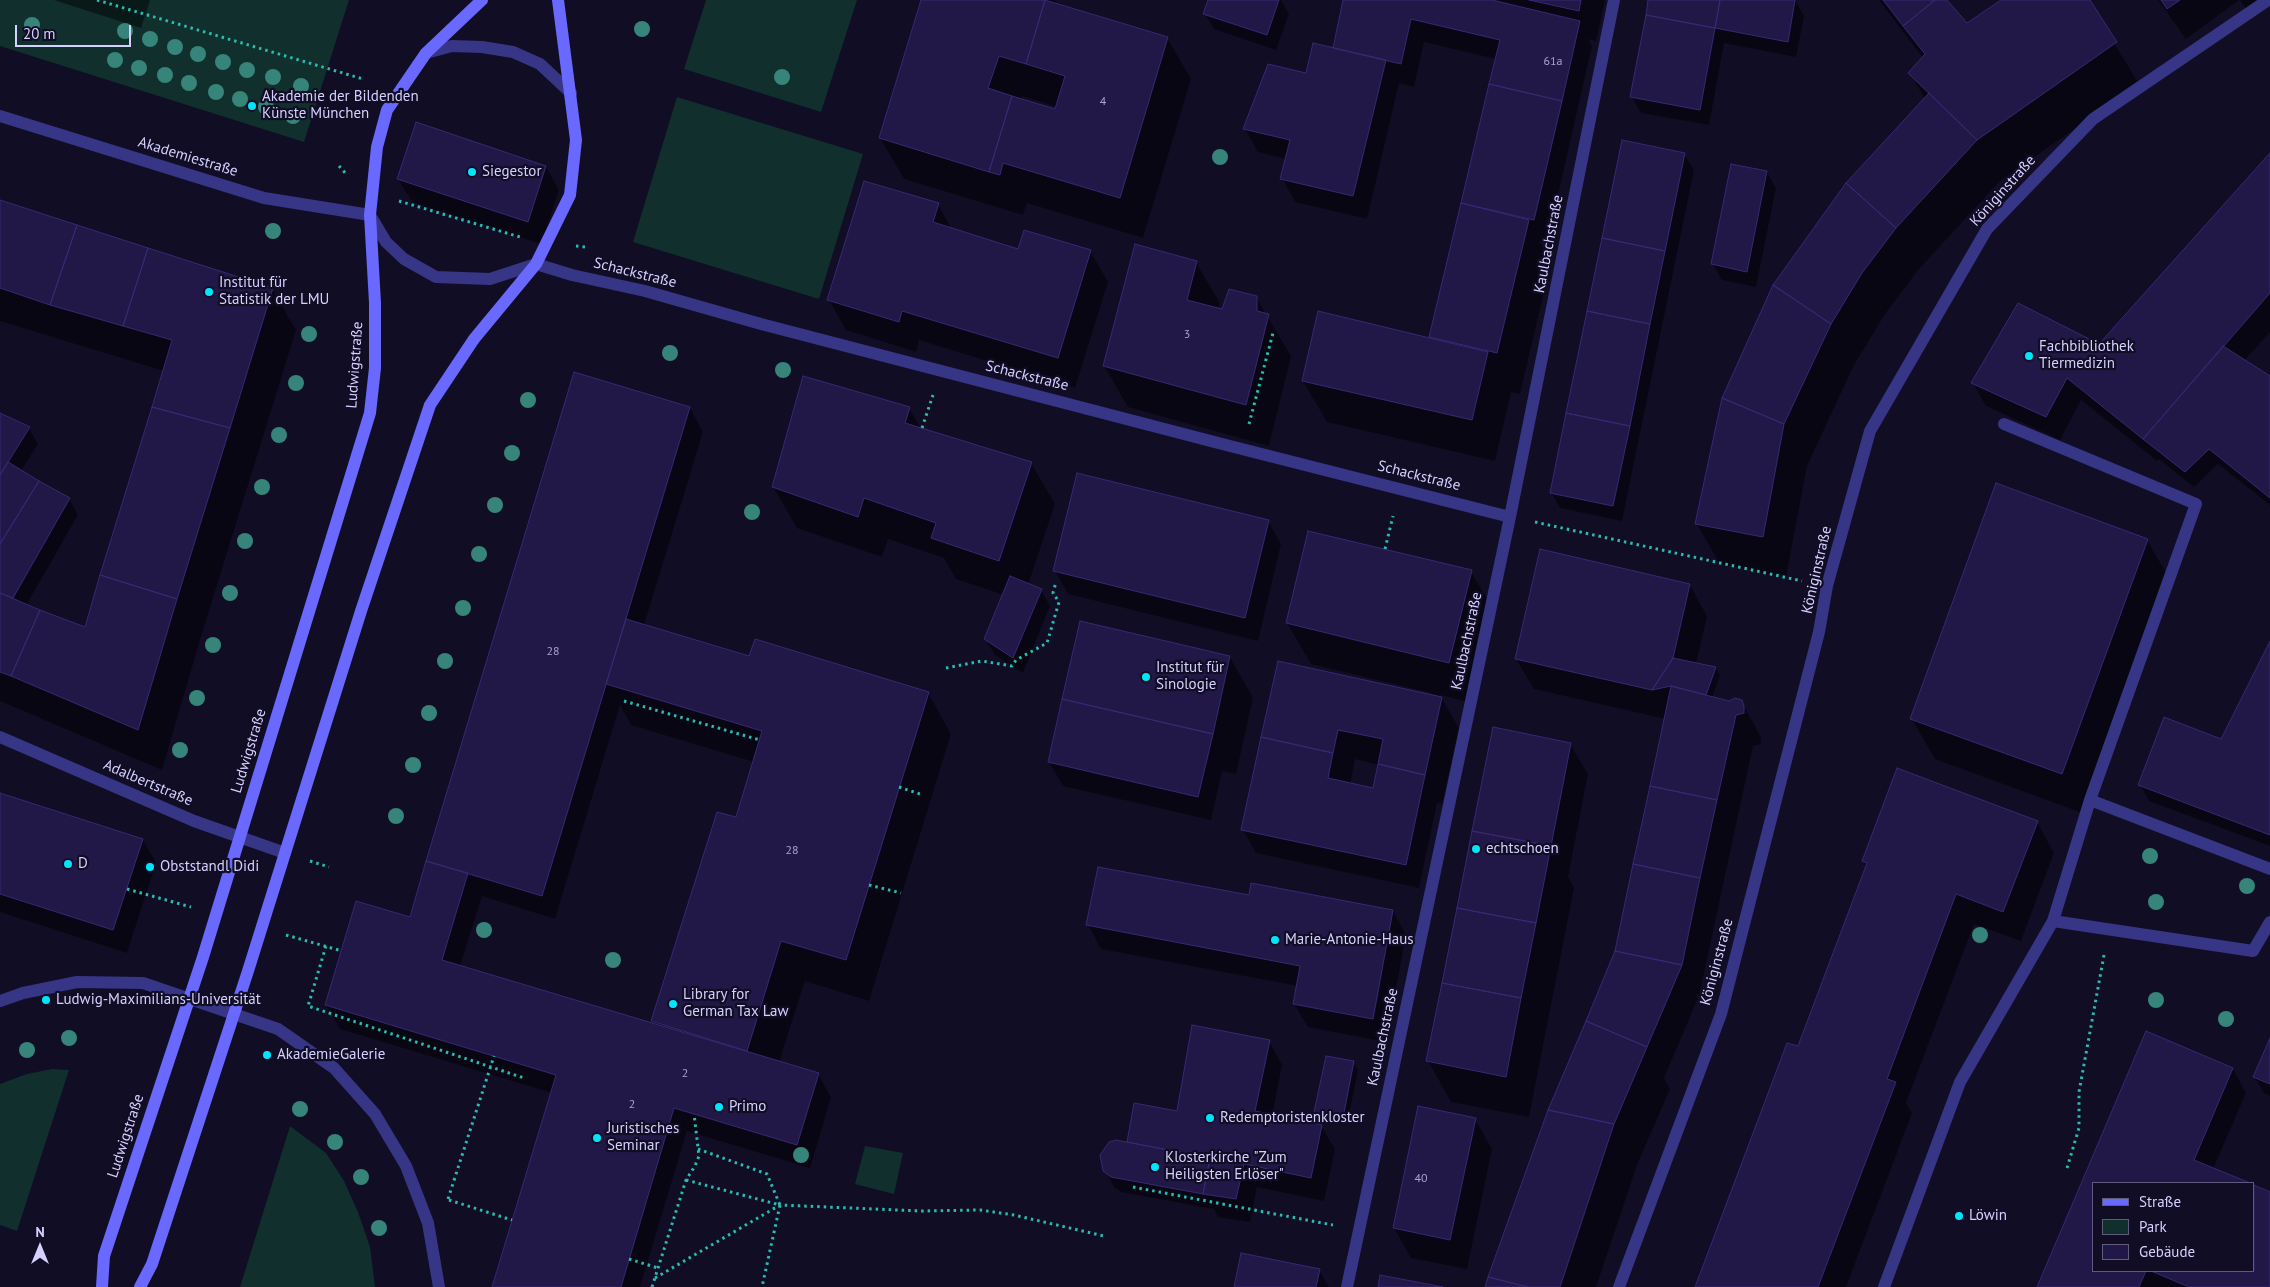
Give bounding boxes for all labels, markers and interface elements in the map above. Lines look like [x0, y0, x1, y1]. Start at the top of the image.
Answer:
scale bar [18, 15, 134, 47]
text: 20 m [23, 24, 56, 43]
house number: 61a [1543, 55, 1563, 69]
place label: Akademie der Bildenden Künste München [262, 88, 419, 123]
house number: 4 [1100, 95, 1106, 109]
marker: Akademie der Bildenden Künste München [246, 100, 258, 112]
street label: Akademiestraße [136, 133, 240, 181]
street label: Königinstraße [1966, 152, 2040, 230]
place label: Siegestor [482, 163, 541, 181]
marker: Siegestor [466, 166, 478, 178]
street label: Kaulbachstraße [1531, 193, 1567, 295]
street label: Schackstraße [592, 254, 678, 292]
place label: Institut für Statistik der LMU [219, 274, 329, 309]
marker: Institut für Statistik der LMU [203, 286, 215, 298]
street label: Ludwigstraße [343, 321, 367, 409]
house number: 3 [1184, 328, 1190, 342]
place label: Fachbibliothek Tiermedizin [2039, 338, 2134, 373]
marker: Fachbibliothek Tiermedizin [2023, 350, 2035, 362]
street label: Schackstraße [984, 357, 1070, 395]
street label: Schackstraße [1376, 457, 1462, 495]
street label: Königinstraße [1798, 524, 1836, 616]
street label: Kaulbachstraße [1448, 590, 1486, 692]
house number: 28 [546, 645, 560, 659]
place label: Institut für Sinologie [1156, 659, 1224, 694]
marker: Institut für Sinologie [1140, 671, 1152, 683]
street label: Ludwigstraße [228, 707, 270, 795]
street label: Adalbertstraße [101, 756, 195, 810]
place label: echtschoen [1486, 840, 1559, 858]
marker: echtschoen [1470, 843, 1482, 855]
house number: 28 [785, 844, 799, 858]
place label: D [78, 855, 88, 873]
marker: D [62, 858, 74, 870]
place label: Obststandl Didi [160, 858, 259, 876]
marker: Obststandl Didi [144, 861, 156, 873]
street label: Königinstraße [1697, 916, 1737, 1008]
place label: Marie-Antonie-Haus [1285, 931, 1414, 949]
marker: Marie-Antonie-Haus [1269, 934, 1281, 946]
place label: Library for German Tax Law [683, 986, 789, 1021]
street label: Kaulbachstraße [1364, 986, 1402, 1088]
place label: Ludwig-Maximilians-Universität [56, 991, 261, 1009]
marker: Ludwig-Maximilians-Universität [40, 994, 52, 1006]
marker: Library for German Tax Law [667, 998, 679, 1010]
place label: AkademieGalerie [277, 1046, 385, 1064]
marker: AkademieGalerie [261, 1049, 273, 1061]
house number: 2 [682, 1067, 688, 1081]
street label: Ludwigstraße [104, 1092, 148, 1180]
house number: 2 [629, 1098, 635, 1112]
place label: Primo [729, 1098, 766, 1116]
marker: Primo [713, 1101, 725, 1113]
place label: Redemptoristenkloster [1220, 1109, 1365, 1127]
marker: Redemptoristenkloster [1204, 1112, 1216, 1124]
place label: Juristisches Seminar [607, 1120, 679, 1155]
marker: Juristisches Seminar [591, 1132, 603, 1144]
place label: Klosterkirche "Zum Heiligsten Erlöser" [1165, 1149, 1287, 1184]
marker: Klosterkirche "Zum Heiligsten Erlöser" [1149, 1161, 1161, 1173]
house number: 40 [1414, 1172, 1428, 1186]
legend [2092, 1182, 2255, 1272]
text: Straße [2139, 1192, 2181, 1211]
place label: Löwin [1969, 1207, 2007, 1225]
marker: Löwin [1953, 1210, 1965, 1222]
text: Park [2139, 1217, 2167, 1236]
north arrow [15, 1222, 65, 1272]
text: N [35, 1223, 45, 1241]
text: Gebäude [2139, 1242, 2195, 1261]

